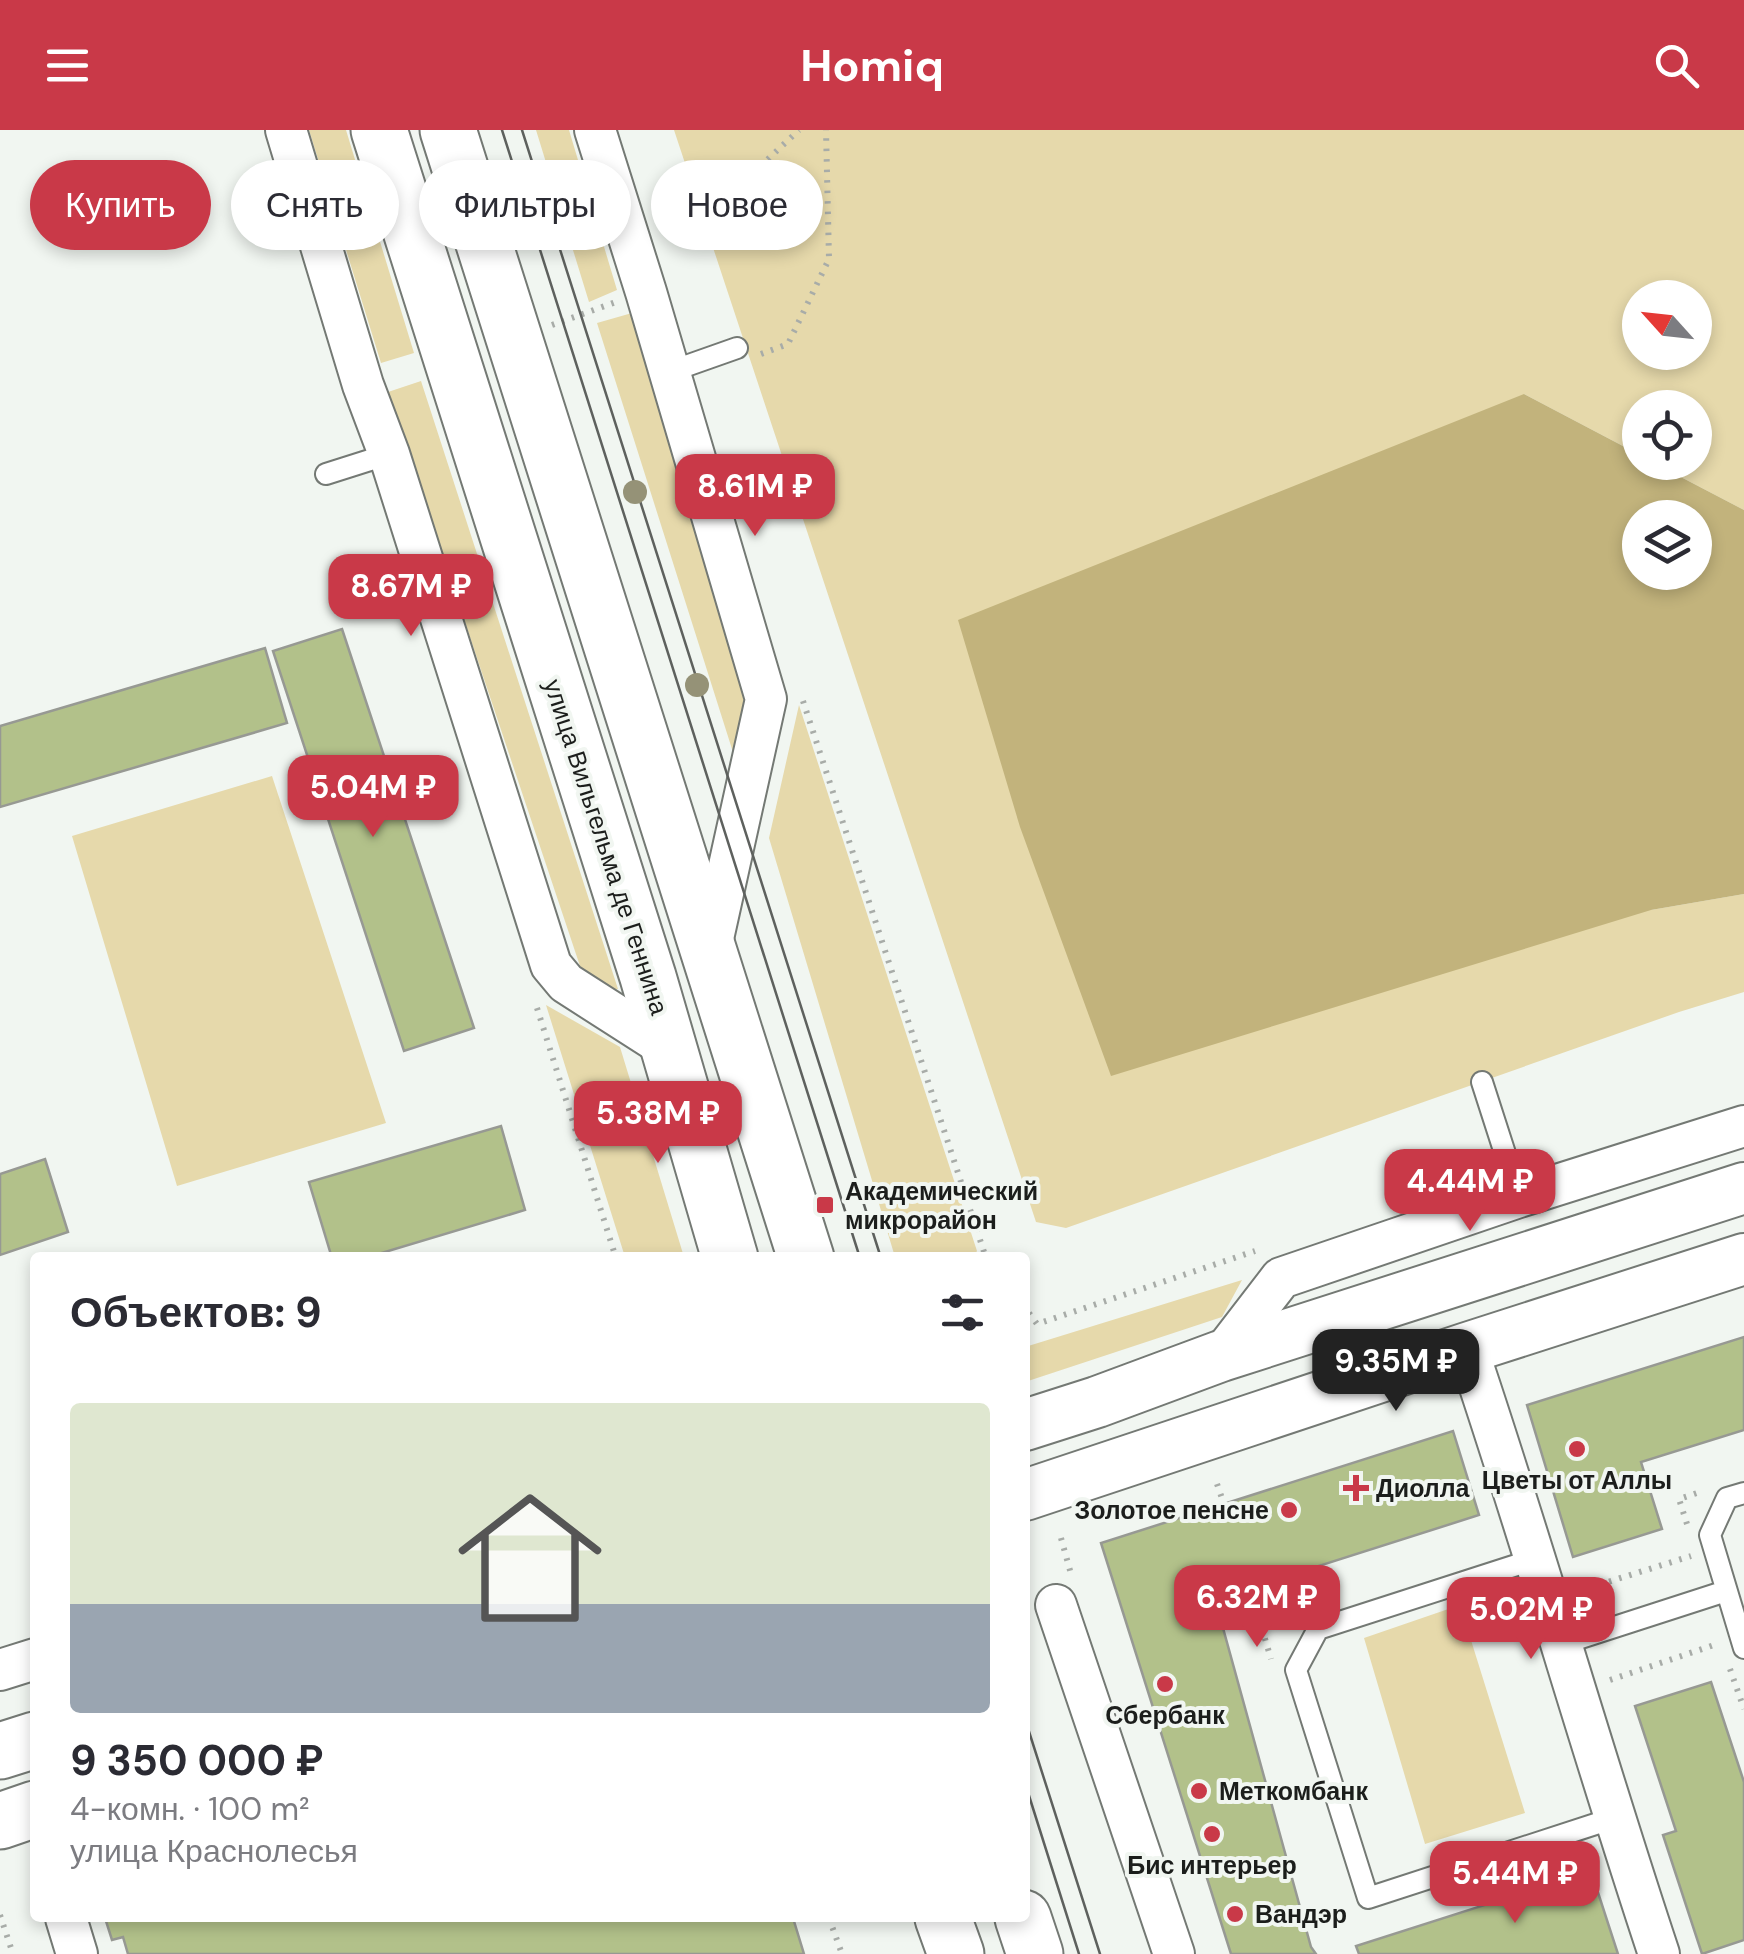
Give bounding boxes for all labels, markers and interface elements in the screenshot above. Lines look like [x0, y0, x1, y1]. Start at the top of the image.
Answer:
text: Homiq [800, 36, 944, 95]
icon: menu [40, 38, 95, 93]
icon: search [1649, 38, 1704, 93]
chip: Купить [30, 160, 211, 250]
chip: Снять [231, 160, 399, 250]
chip: Фильтры [419, 160, 631, 250]
chip: Новое [651, 160, 823, 250]
north arrow [1622, 280, 1712, 370]
map controls [1622, 280, 1712, 590]
button: locate [1622, 390, 1712, 480]
pin: 8.61M ₽ [663, 454, 847, 539]
text: 8.61M ₽ [697, 465, 813, 507]
button: layers [1622, 500, 1712, 590]
pin: 8.67M ₽ [319, 554, 503, 639]
text: 8.67M ₽ [350, 565, 472, 607]
street label: улица Вильгельма де Геннина [536, 675, 676, 1019]
pin: 5.04M ₽ [281, 755, 465, 840]
text: 5.04M ₽ [310, 766, 436, 808]
pin: 5.38M ₽ [566, 1081, 750, 1166]
text: 5.38M ₽ [596, 1092, 720, 1134]
pin: 4.44M ₽ [1378, 1149, 1562, 1234]
text: 4.44M ₽ [1406, 1160, 1534, 1202]
place label: Академический микрорайон [845, 1175, 1038, 1237]
marker: Академический микрорайон [814, 1194, 836, 1216]
text: Объектов: 9 [70, 1285, 322, 1340]
icon: filters [935, 1285, 990, 1340]
pin: 9.35M ₽ [1304, 1329, 1488, 1414]
text: 9.35M ₽ [1334, 1340, 1458, 1382]
marker: Цветы от Аллы [1566, 1438, 1588, 1460]
place label: Цветы от Аллы [1482, 1464, 1672, 1497]
icon: home [440, 1468, 620, 1648]
place label: Диолла [1376, 1472, 1471, 1505]
marker: Диолла [1345, 1477, 1367, 1499]
place label: Золотое пенсне [1075, 1494, 1269, 1527]
marker: Золотое пенсне [1278, 1499, 1300, 1521]
pin: 6.32M ₽ [1165, 1565, 1349, 1650]
text: 6.32M ₽ [1196, 1576, 1318, 1618]
pin: 5.02M ₽ [1439, 1577, 1623, 1662]
text: 5.02M ₽ [1469, 1588, 1593, 1630]
marker: Сбербанк [1154, 1673, 1176, 1695]
place label: Сбербанк [1105, 1699, 1225, 1732]
text: 9 350 000 ₽ [70, 1733, 323, 1788]
place label: Меткомбанк [1219, 1775, 1368, 1808]
marker: Меткомбанк [1188, 1780, 1210, 1802]
text: 4-комн. · 100 m² [70, 1788, 310, 1830]
marker: Бис интерьер [1201, 1823, 1223, 1845]
text: улица Краснолесья [70, 1830, 358, 1872]
pin: 5.44M ₽ [1423, 1841, 1607, 1926]
place label: Бис интерьер [1127, 1849, 1297, 1882]
text: 5.44M ₽ [1452, 1852, 1578, 1894]
place label: Вандэр [1255, 1898, 1347, 1931]
marker: Вандэр [1224, 1903, 1246, 1925]

